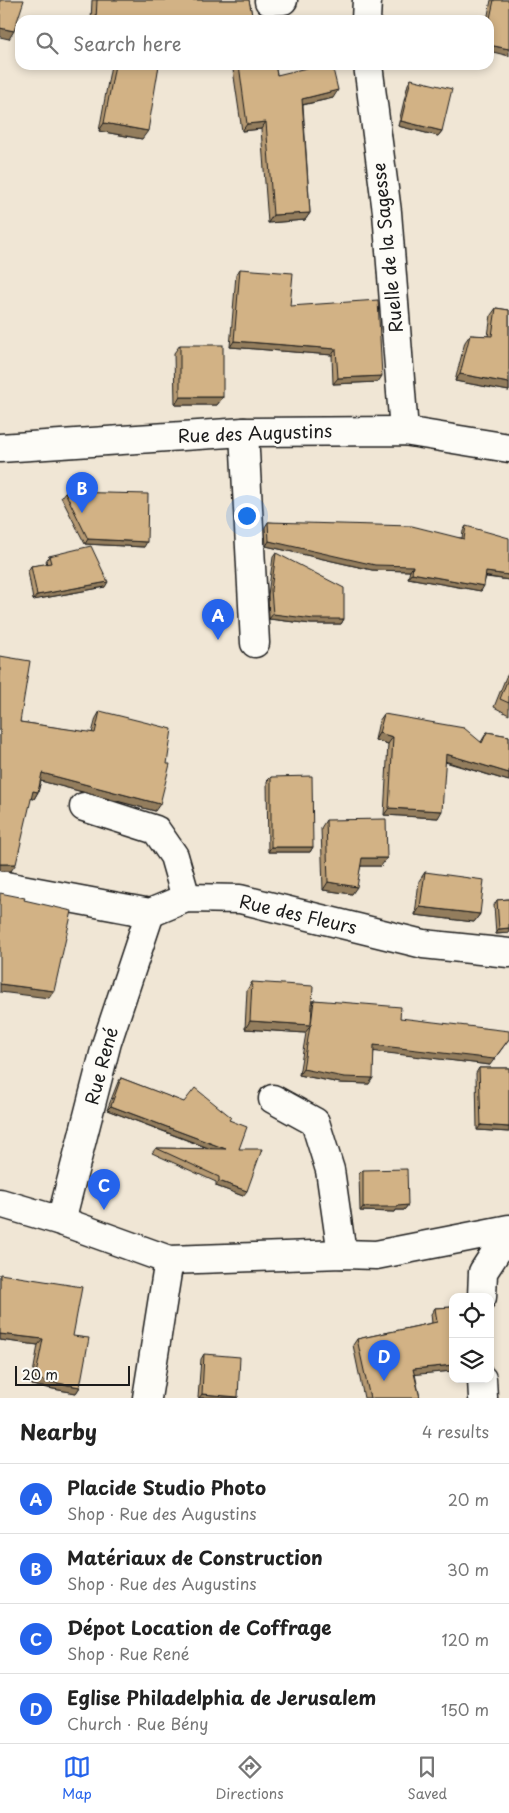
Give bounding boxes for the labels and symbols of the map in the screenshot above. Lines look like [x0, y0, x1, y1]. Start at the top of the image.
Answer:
street label: Ruelle de la Sagesse [364, 162, 409, 335]
street label: Rue des Augustins [177, 416, 333, 449]
pin: B [66, 472, 98, 513]
your location [234, 503, 260, 529]
pin: A [202, 599, 234, 640]
street label: Rue des Fleurs [237, 887, 360, 940]
street label: Rue René [77, 1024, 124, 1107]
pin: C [88, 1169, 120, 1210]
pin: D [368, 1340, 400, 1381]
scale bar [15, 1363, 130, 1386]

